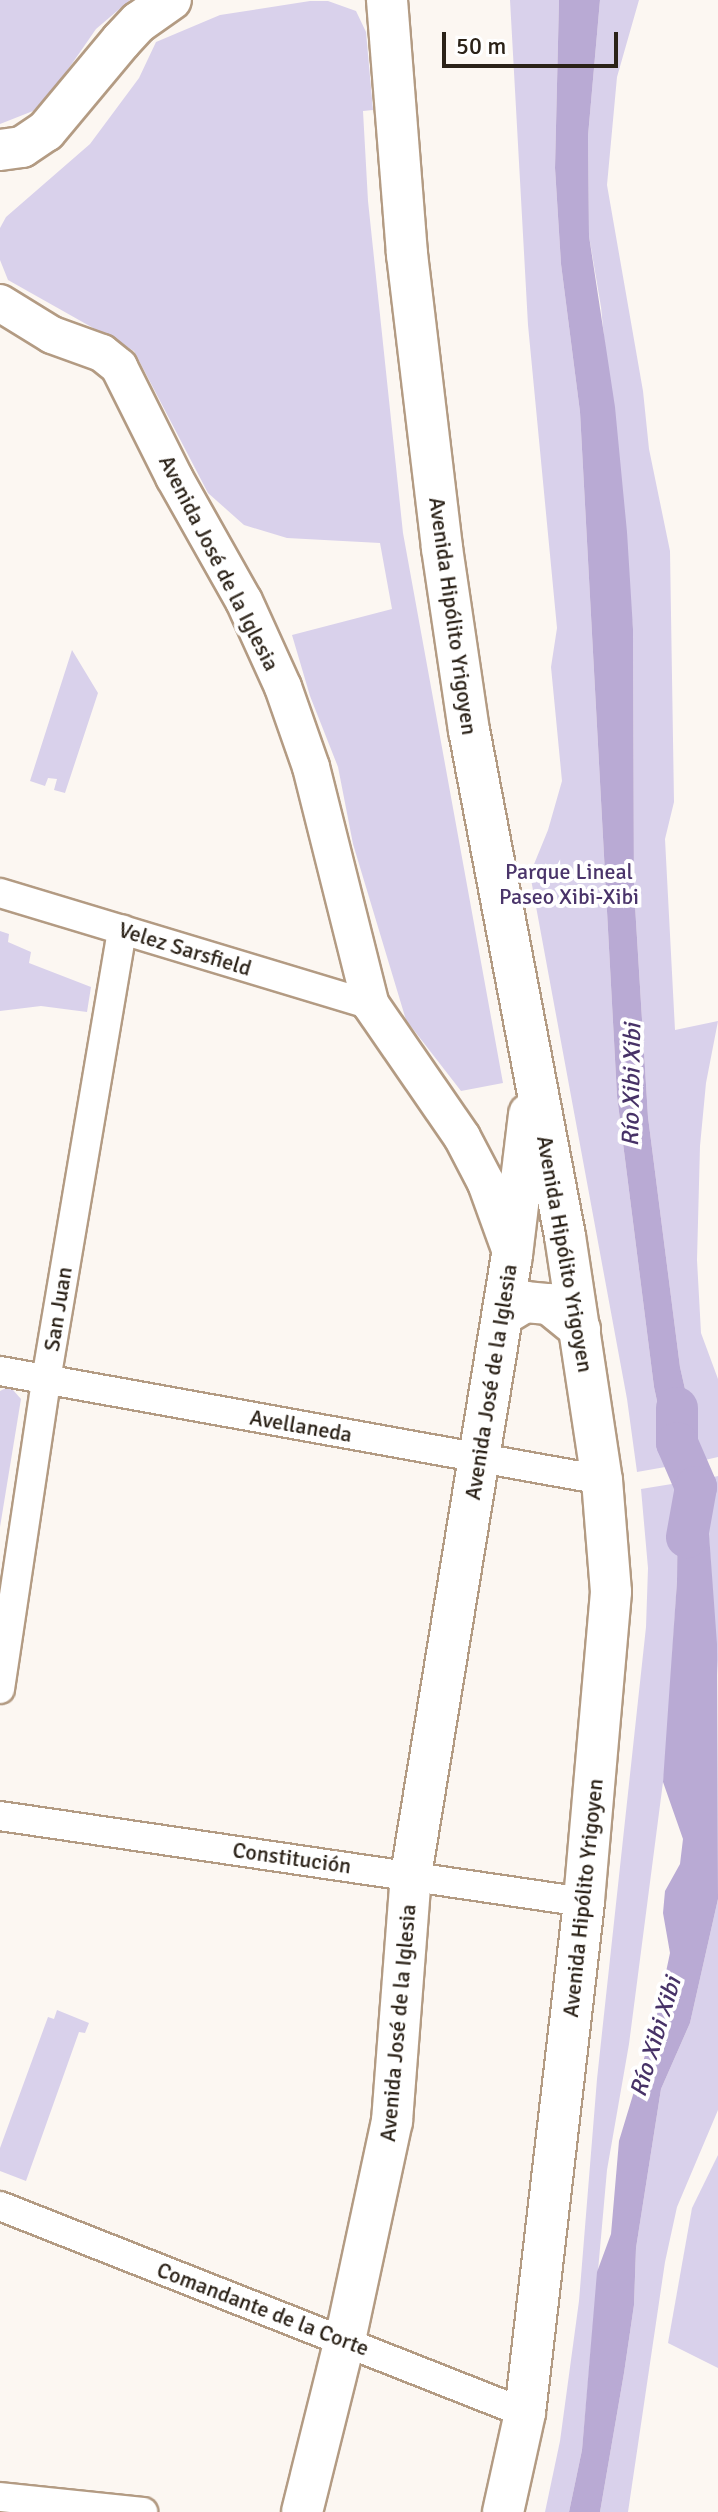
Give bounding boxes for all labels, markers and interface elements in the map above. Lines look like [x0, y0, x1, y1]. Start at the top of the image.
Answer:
scale bar [446, 16, 622, 66]
text: 50 m [456, 31, 506, 61]
street label: Avenida José de la Iglesia [153, 451, 285, 675]
street label: Avenida Hipólito Yrigoyen [423, 495, 483, 737]
park label: Parque Lineal Paseo Xibi-Xibi [499, 858, 639, 910]
street label: Velez Sarsfield [115, 916, 255, 982]
water label: Río Xibi Xibi [617, 1023, 647, 1147]
street label: Avenida Hipólito Yrigoyen [531, 1134, 599, 1374]
street label: Avenida José de la Iglesia [459, 1262, 523, 1502]
street label: San Juan [38, 1265, 78, 1353]
street label: Avellaneda [248, 1404, 354, 1448]
street label: Avenida Hipólito Yrigoyen [557, 1777, 609, 2019]
street label: Constitución [231, 1837, 353, 1879]
street label: Avenida José de la Iglesia [374, 1903, 422, 2143]
water label: Río Xibi Xibi [624, 1974, 688, 2100]
street label: Comandante de la Corte [153, 2256, 373, 2362]

